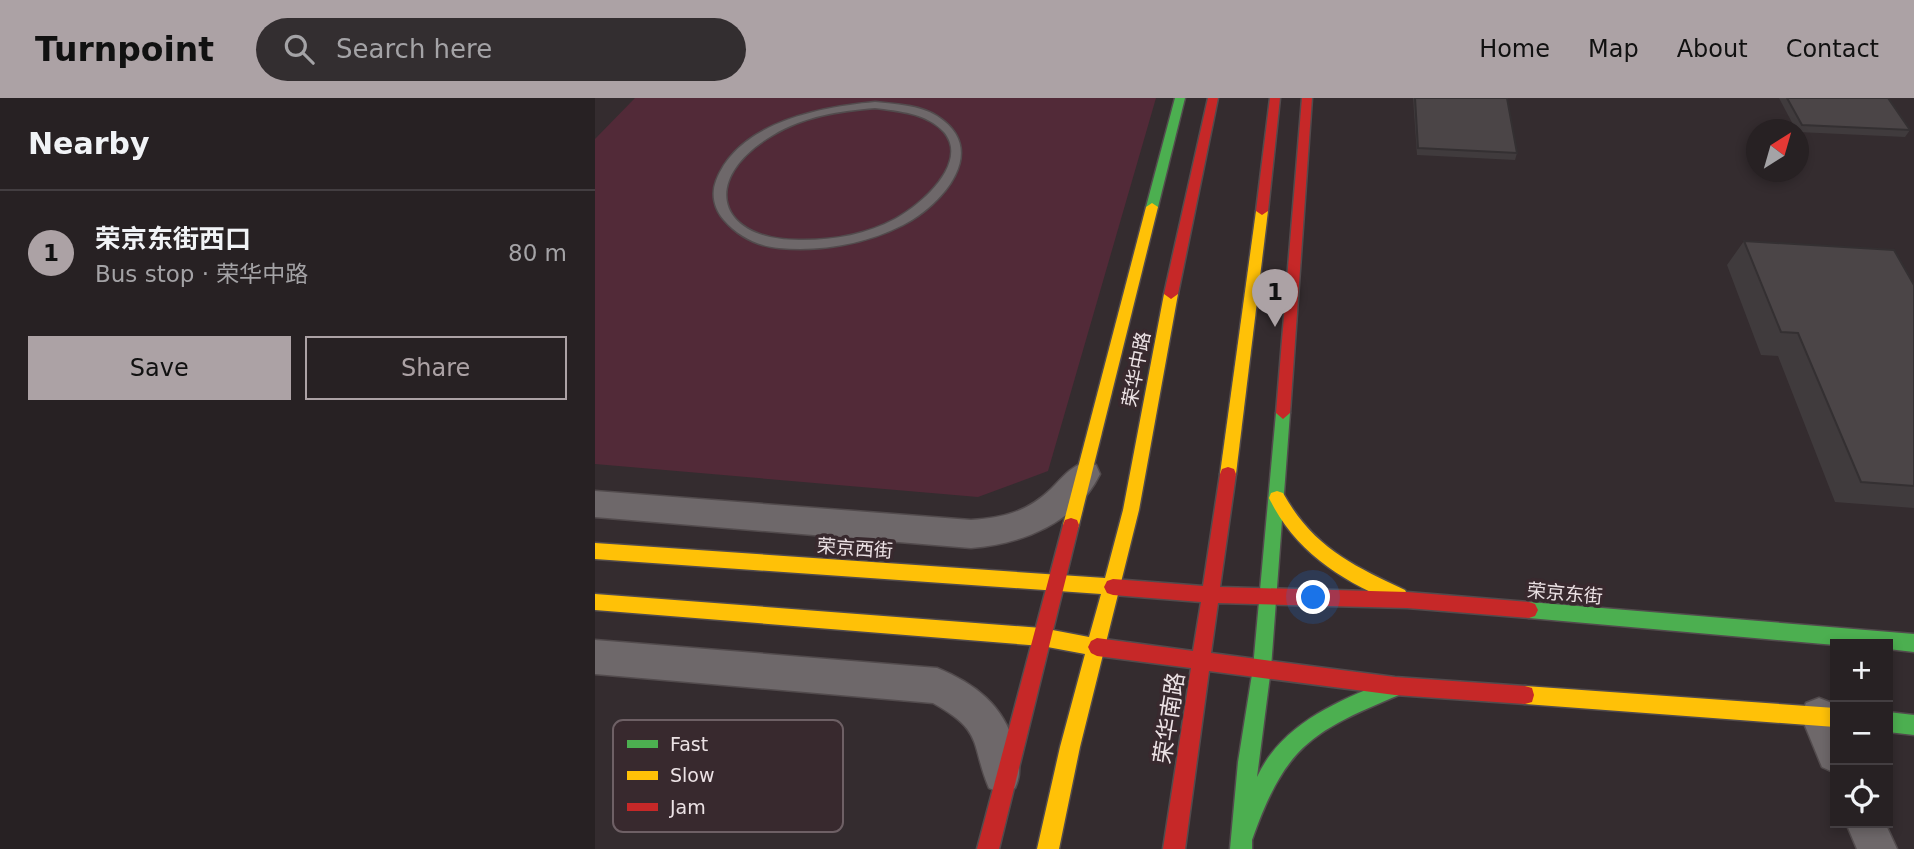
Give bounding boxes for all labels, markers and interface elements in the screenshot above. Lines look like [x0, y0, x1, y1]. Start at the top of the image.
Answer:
search box [256, 18, 746, 81]
text: Turnpoint [35, 30, 214, 69]
icon: search [280, 30, 318, 68]
text: Search here [336, 34, 492, 64]
text: Home [1479, 35, 1550, 63]
text: Map [1588, 35, 1639, 63]
text: About [1677, 35, 1748, 63]
text: Contact [1786, 35, 1879, 63]
north arrow [1746, 119, 1809, 182]
text: Nearby [28, 126, 150, 161]
text: 荣京东街西口 [95, 224, 251, 254]
text: 1 [43, 240, 59, 266]
text: 80 m [508, 240, 567, 266]
text: Bus stop · 荣华中路 [95, 261, 308, 287]
pin: 1 [1252, 269, 1298, 327]
street label: 荣华中路 [1118, 330, 1154, 408]
button: Save [28, 336, 291, 400]
button: Share [305, 336, 567, 400]
street label: 荣京西街 [816, 534, 894, 562]
street label: 荣京东街 [1526, 579, 1604, 607]
your location [1296, 580, 1330, 614]
map controls [1830, 639, 1893, 828]
button: + [1830, 639, 1893, 702]
street label: 荣华南路 [1149, 671, 1189, 765]
button: − [1830, 702, 1893, 765]
legend [613, 720, 843, 832]
text: Fast [670, 733, 708, 755]
text: Slow [670, 764, 715, 786]
button: locate [1830, 765, 1893, 828]
text: Jam [669, 796, 706, 818]

